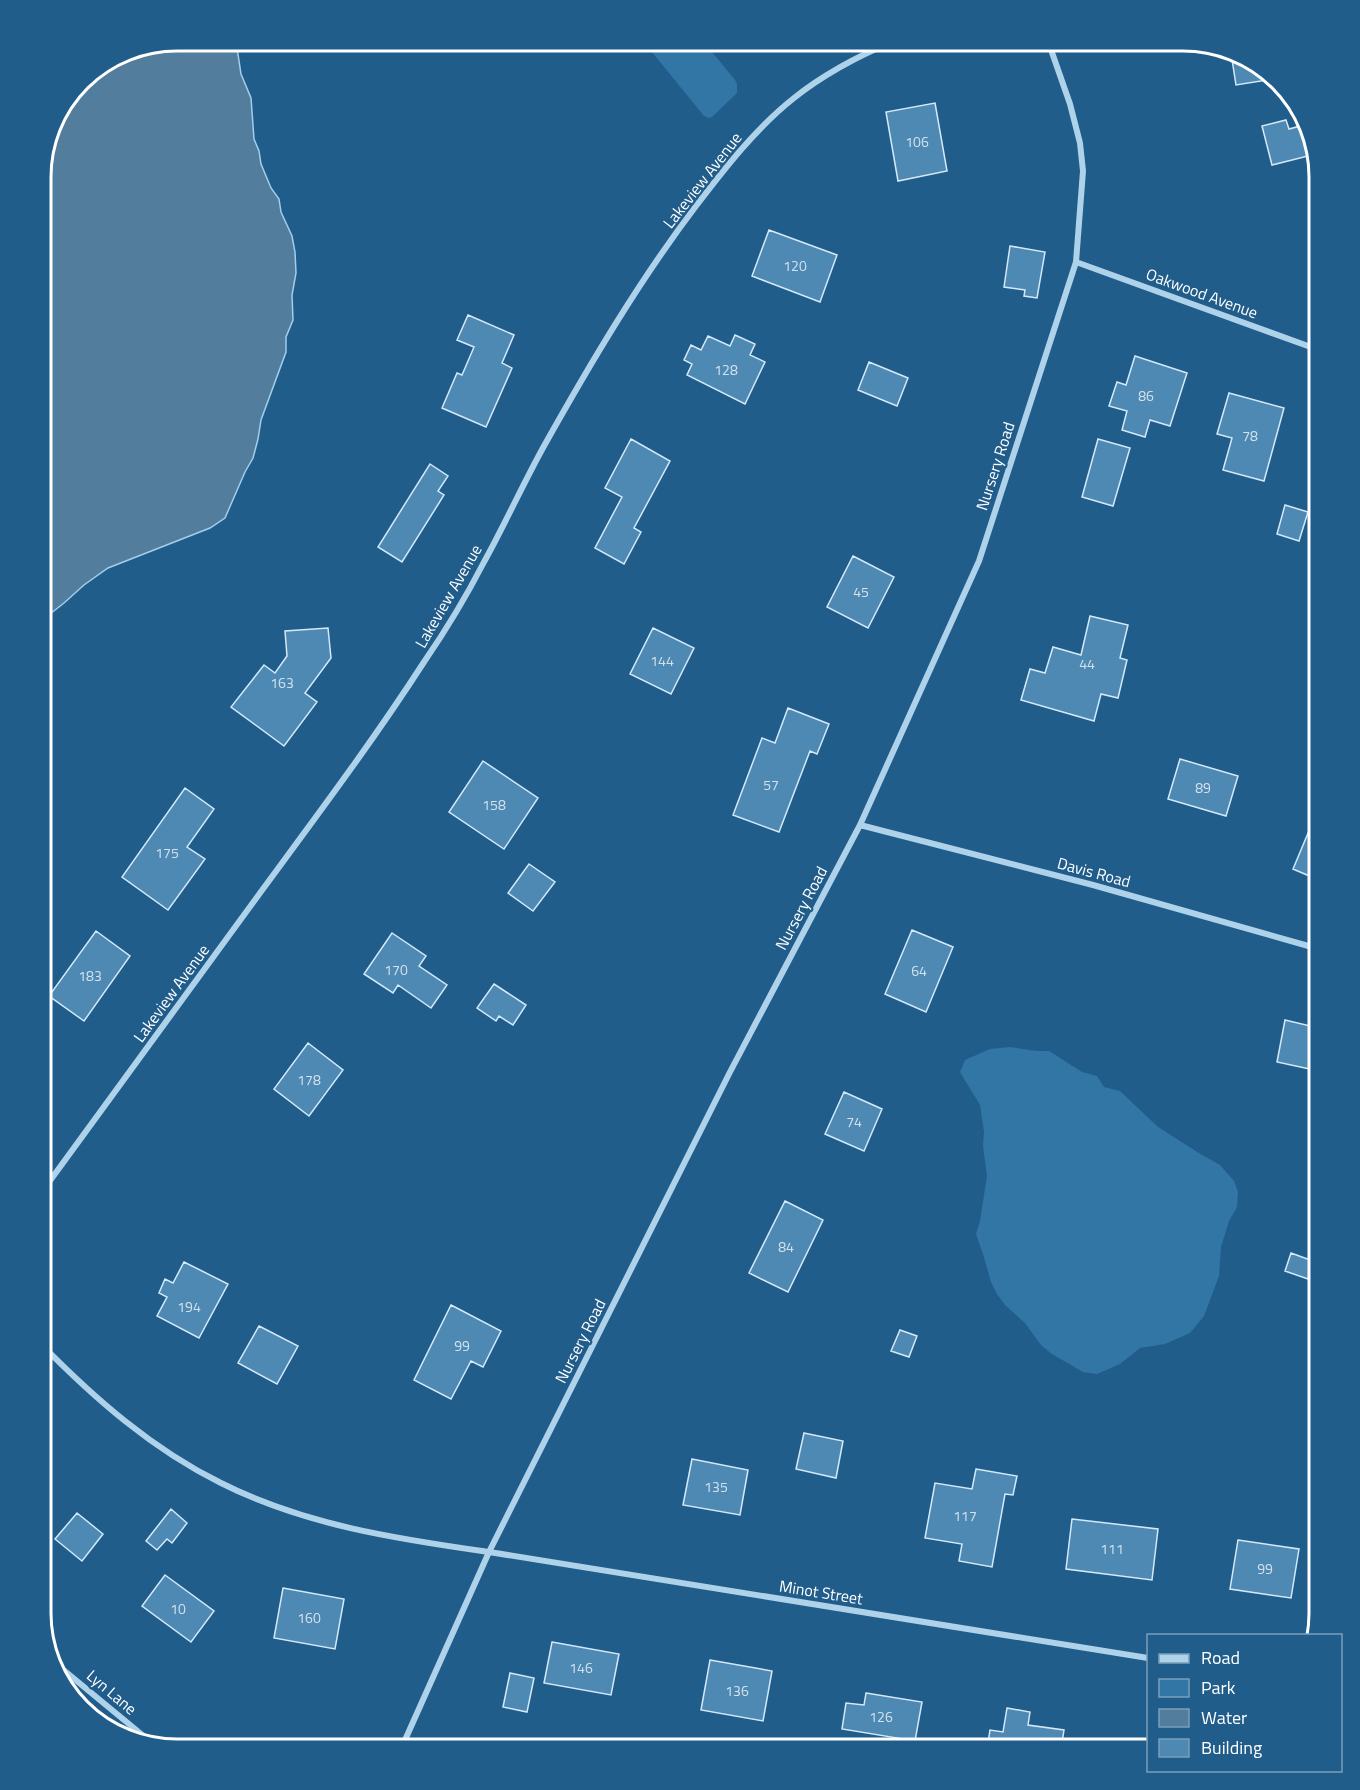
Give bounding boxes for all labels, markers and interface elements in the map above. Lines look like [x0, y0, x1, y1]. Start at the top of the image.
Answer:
street label: Lakeview Avenue [657, 127, 747, 233]
house number: 106 [905, 131, 929, 152]
house number: 120 [783, 255, 807, 276]
street label: Oakwood Avenue [1143, 262, 1261, 324]
house number: 128 [714, 359, 738, 380]
house number: 86 [1138, 385, 1154, 406]
street label: Nursery Road [969, 419, 1021, 513]
house number: 78 [1242, 425, 1258, 446]
street label: Lakeview Avenue [409, 540, 487, 652]
house number: 45 [853, 581, 869, 602]
house number: 144 [650, 650, 674, 671]
house number: 44 [1079, 653, 1095, 674]
house number: 163 [270, 672, 294, 693]
house number: 57 [763, 774, 779, 795]
house number: 89 [1195, 777, 1211, 798]
house number: 158 [482, 794, 506, 815]
house number: 175 [155, 842, 179, 863]
street label: Davis Road [1055, 851, 1133, 893]
street label: Nursery Road [769, 862, 833, 954]
street label: Lakeview Avenue [127, 939, 215, 1047]
house number: 170 [384, 959, 408, 980]
house number: 64 [911, 960, 927, 981]
house number: 183 [78, 965, 102, 986]
house number: 178 [297, 1069, 321, 1090]
house number: 74 [846, 1111, 862, 1132]
house number: 84 [778, 1236, 794, 1257]
street label: Nursery Road [548, 1295, 612, 1387]
house number: 194 [177, 1296, 201, 1317]
house number: 99 [454, 1335, 470, 1356]
house number: 135 [704, 1476, 728, 1497]
house number: 117 [953, 1505, 977, 1526]
house number: 111 [1100, 1538, 1124, 1559]
house number: 99 [1257, 1558, 1273, 1579]
street label: Minot Street [777, 1574, 865, 1611]
house number: 10 [170, 1598, 186, 1619]
house number: 160 [297, 1607, 321, 1628]
legend [1147, 1634, 1342, 1772]
text: Road [1201, 1644, 1240, 1671]
house number: 146 [569, 1657, 593, 1678]
street label: Lyn Lane [82, 1664, 142, 1720]
text: Park [1201, 1674, 1236, 1701]
house number: 136 [725, 1680, 749, 1701]
text: Water [1201, 1704, 1247, 1731]
house number: 126 [869, 1706, 893, 1727]
text: Building [1201, 1734, 1262, 1761]

